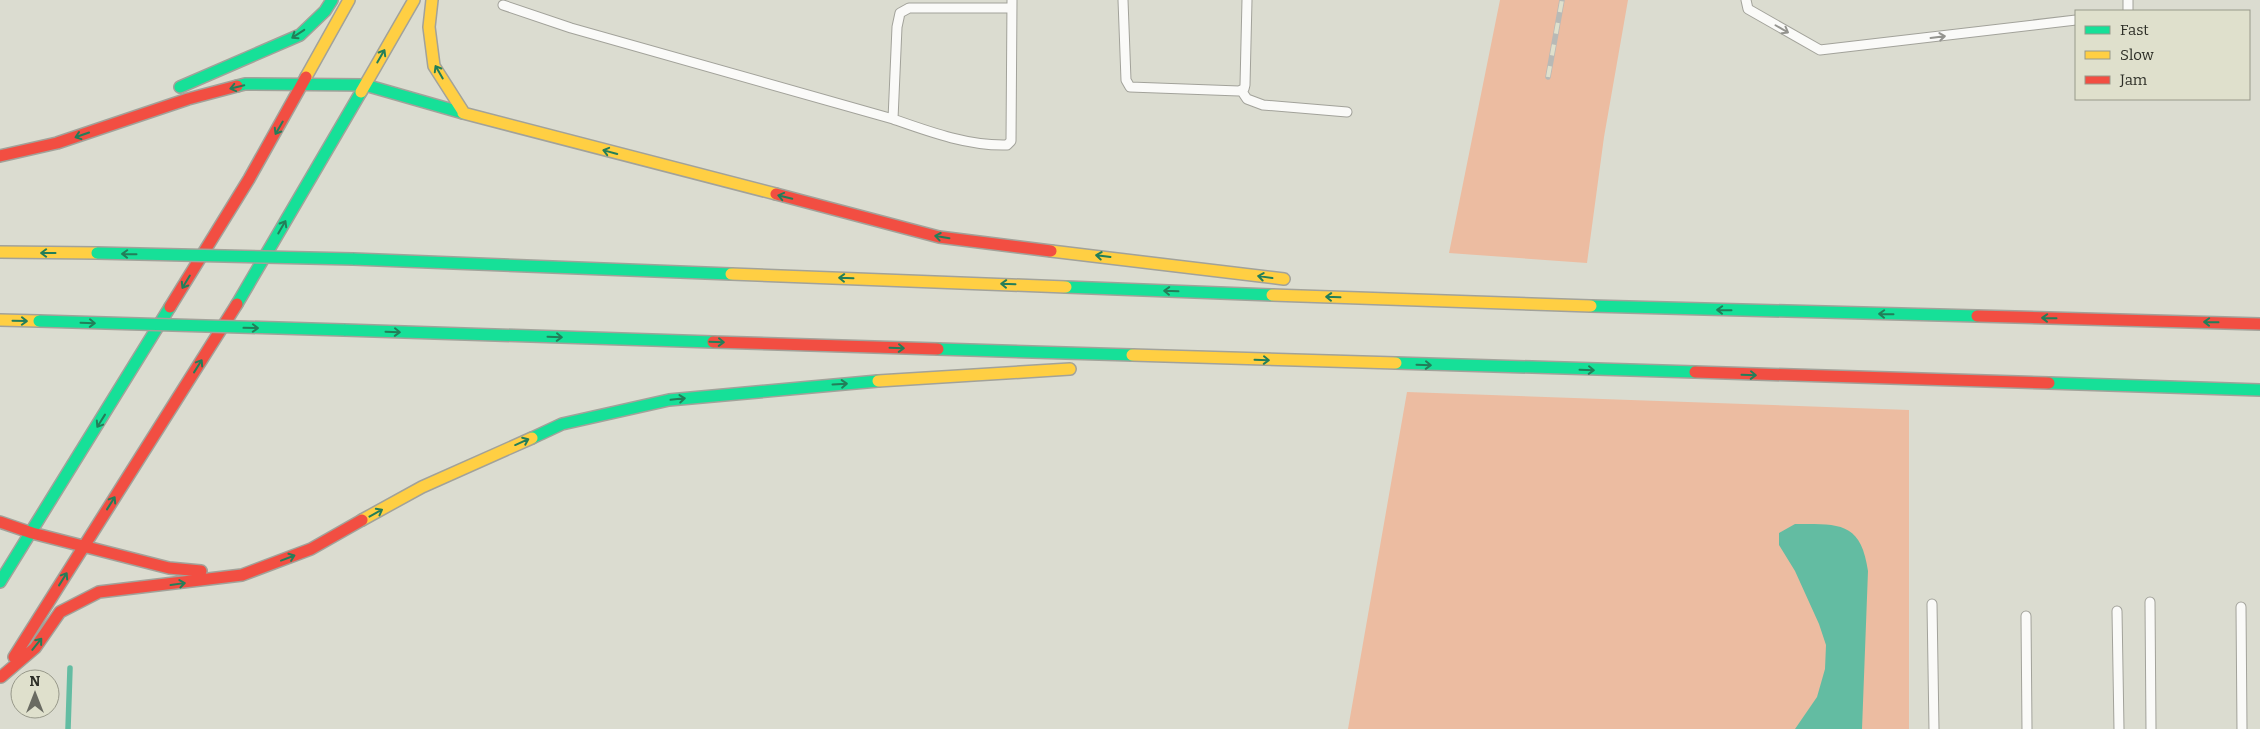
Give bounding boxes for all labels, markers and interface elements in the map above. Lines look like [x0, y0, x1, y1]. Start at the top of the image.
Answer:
legend [2075, 10, 2250, 100]
text: Fast [2120, 21, 2149, 39]
one-way arrow [1775, 24, 1789, 34]
one-way arrow [292, 30, 306, 40]
one-way arrow [1930, 32, 1946, 42]
text: Slow [2120, 46, 2155, 64]
one-way arrow [377, 50, 387, 64]
one-way arrow [433, 65, 443, 79]
text: Jam [2119, 71, 2148, 89]
one-way arrow [230, 82, 246, 92]
one-way arrow [273, 120, 283, 134]
one-way arrow [75, 131, 90, 140]
one-way arrow [603, 147, 619, 156]
one-way arrow [777, 192, 793, 201]
one-way arrow [278, 221, 288, 235]
one-way arrow [934, 232, 950, 242]
one-way arrow [41, 248, 57, 258]
one-way arrow [122, 249, 138, 259]
one-way arrow [1096, 251, 1112, 261]
one-way arrow [1257, 272, 1273, 282]
one-way arrow [838, 273, 854, 283]
one-way arrow [180, 275, 190, 289]
one-way arrow [1001, 280, 1017, 289]
one-way arrow [1163, 286, 1179, 295]
one-way arrow [1325, 292, 1342, 302]
one-way arrow [1716, 305, 1732, 314]
one-way arrow [1879, 309, 1895, 319]
one-way arrow [2041, 313, 2058, 323]
one-way arrow [11, 316, 27, 326]
one-way arrow [2204, 318, 2220, 327]
one-way arrow [80, 319, 96, 328]
one-way arrow [242, 323, 258, 333]
one-way arrow [384, 327, 400, 337]
one-way arrow [546, 332, 563, 342]
one-way arrow [709, 338, 725, 347]
one-way arrow [889, 343, 905, 353]
one-way arrow [1254, 355, 1270, 364]
one-way arrow [193, 359, 203, 373]
one-way arrow [1416, 360, 1432, 370]
one-way arrow [1579, 365, 1595, 374]
one-way arrow [1740, 370, 1757, 380]
one-way arrow [831, 379, 847, 388]
one-way arrow [670, 395, 686, 404]
one-way arrow [95, 413, 105, 427]
one-way arrow [514, 436, 529, 446]
one-way arrow [106, 497, 116, 511]
one-way arrow [368, 507, 382, 517]
one-way arrow [280, 553, 295, 562]
one-way arrow [59, 572, 69, 586]
one-way arrow [170, 579, 186, 589]
one-way arrow [31, 638, 42, 651]
north arrow [10, 669, 60, 719]
text: N [30, 673, 41, 690]

